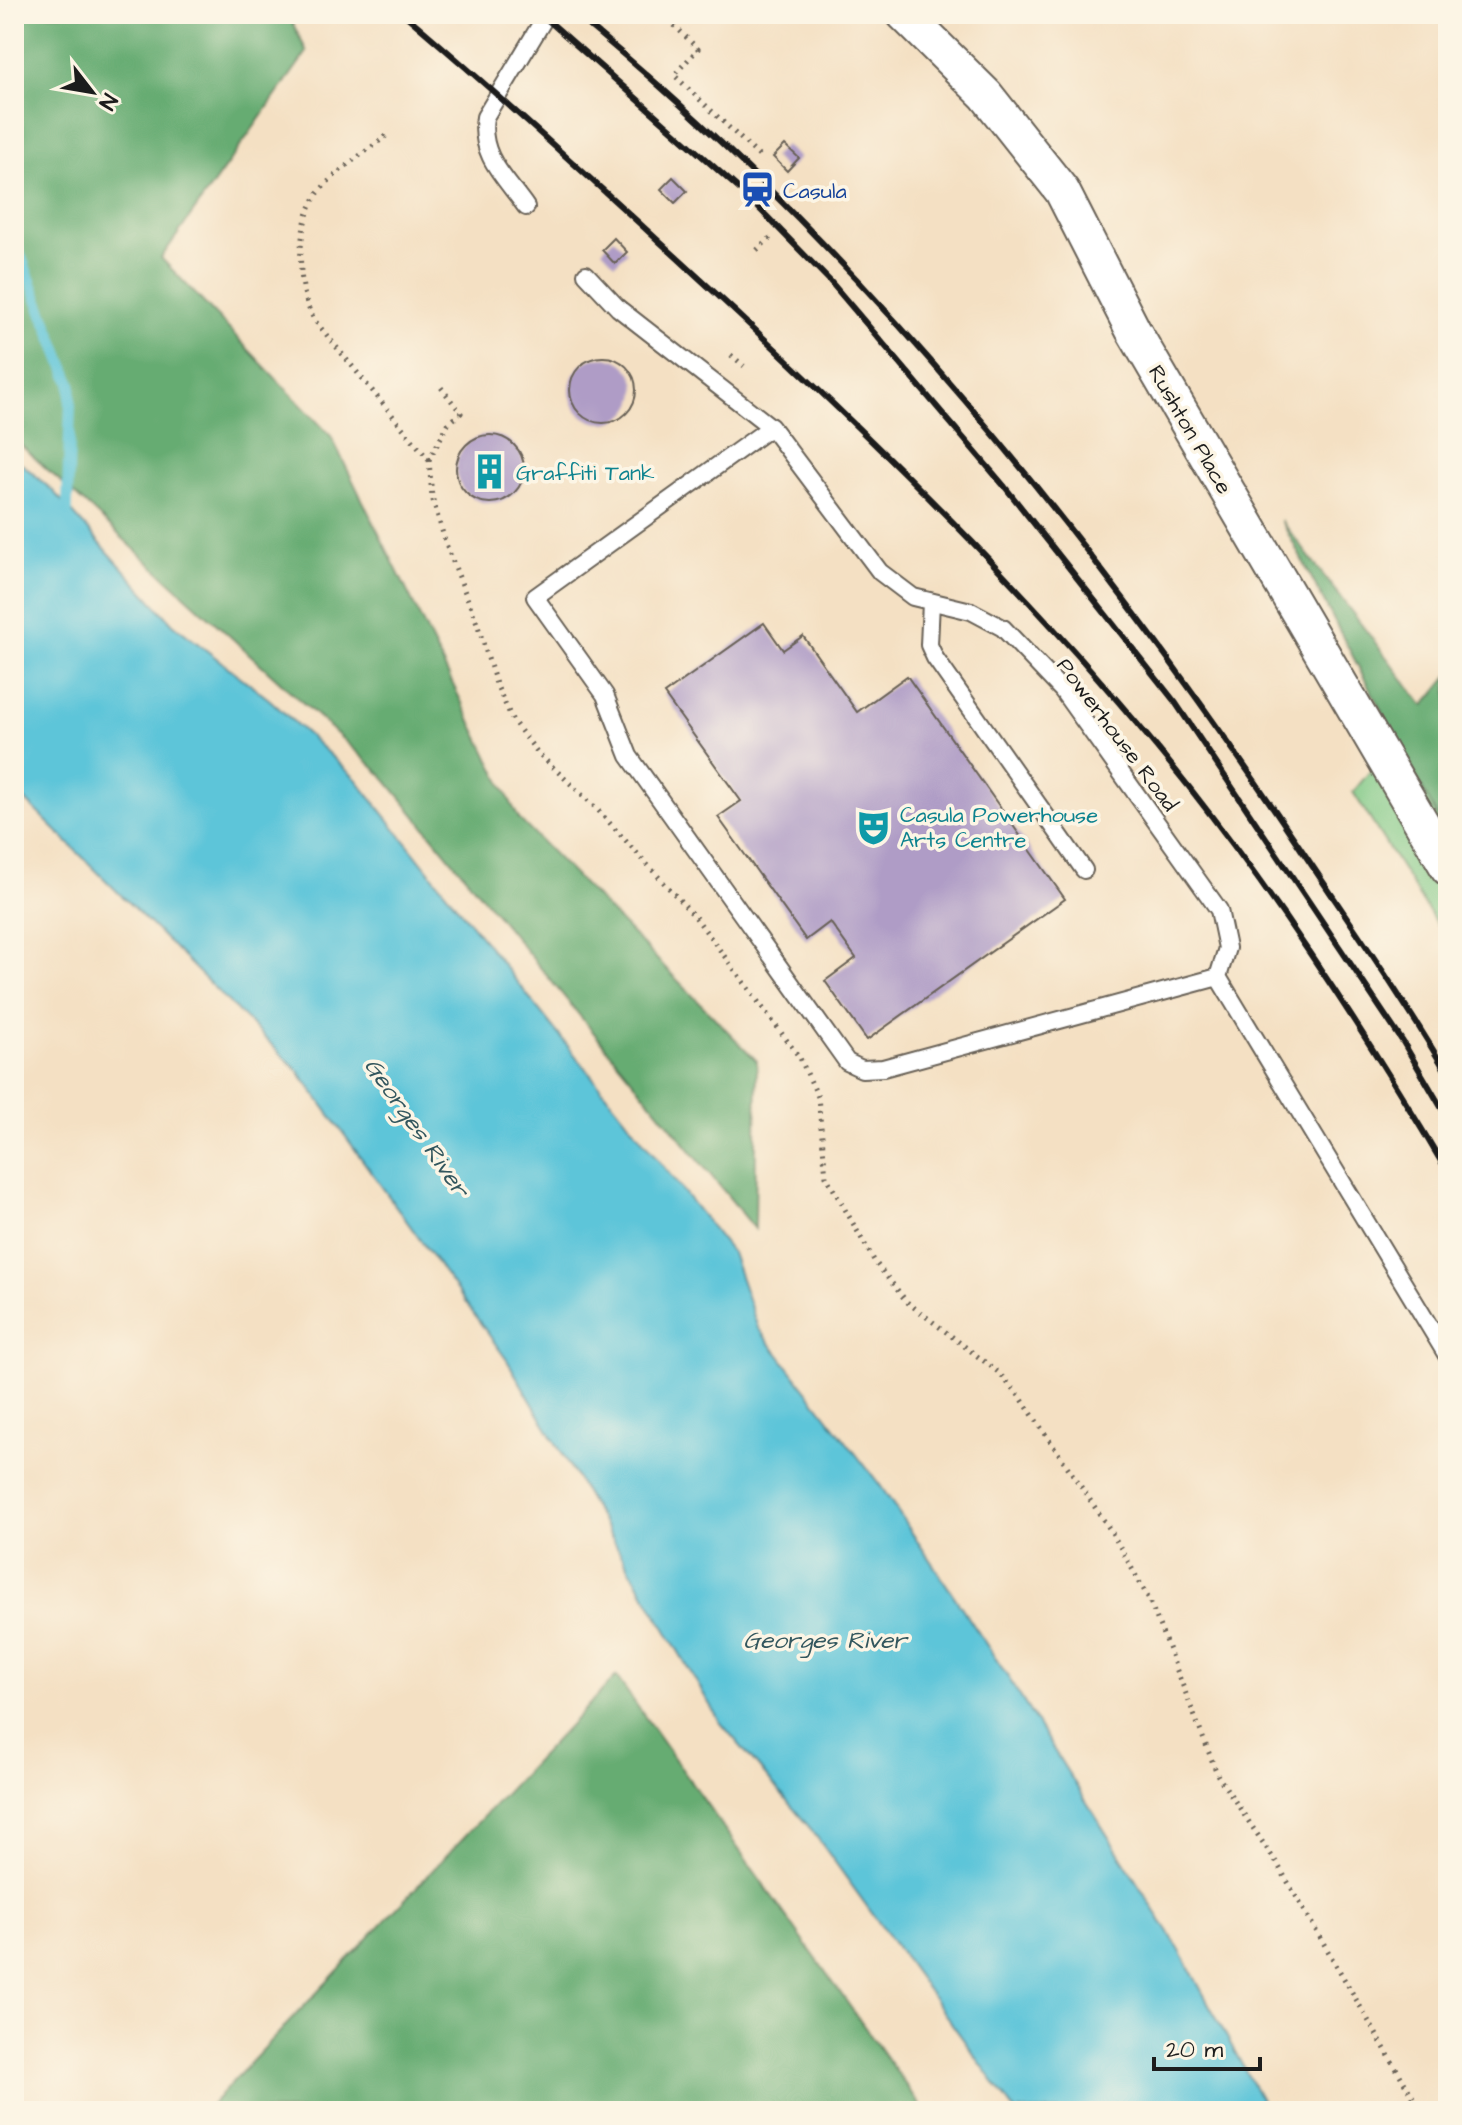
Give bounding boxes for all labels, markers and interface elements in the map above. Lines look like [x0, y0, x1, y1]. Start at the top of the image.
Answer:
north arrow [52, 52, 132, 132]
text: N [91, 88, 125, 116]
station icon: Casula [738, 171, 776, 209]
place label: Casula [783, 176, 847, 207]
street label: Rushton Place [1140, 359, 1239, 500]
building icon: Graffiti Tank [471, 453, 509, 491]
place label: Graffiti Tank [516, 458, 655, 489]
street label: Powerhouse Road [1049, 652, 1185, 818]
place label: Casula Powerhouse Arts Centre [900, 800, 1098, 856]
theatre icon: Casula Powerhouse Arts Centre [855, 808, 893, 846]
water label: Georges River [355, 1051, 478, 1207]
water label: Georges River [744, 1624, 909, 1659]
scale bar [1154, 2021, 1260, 2071]
text: 20 m [1166, 2033, 1223, 2067]

